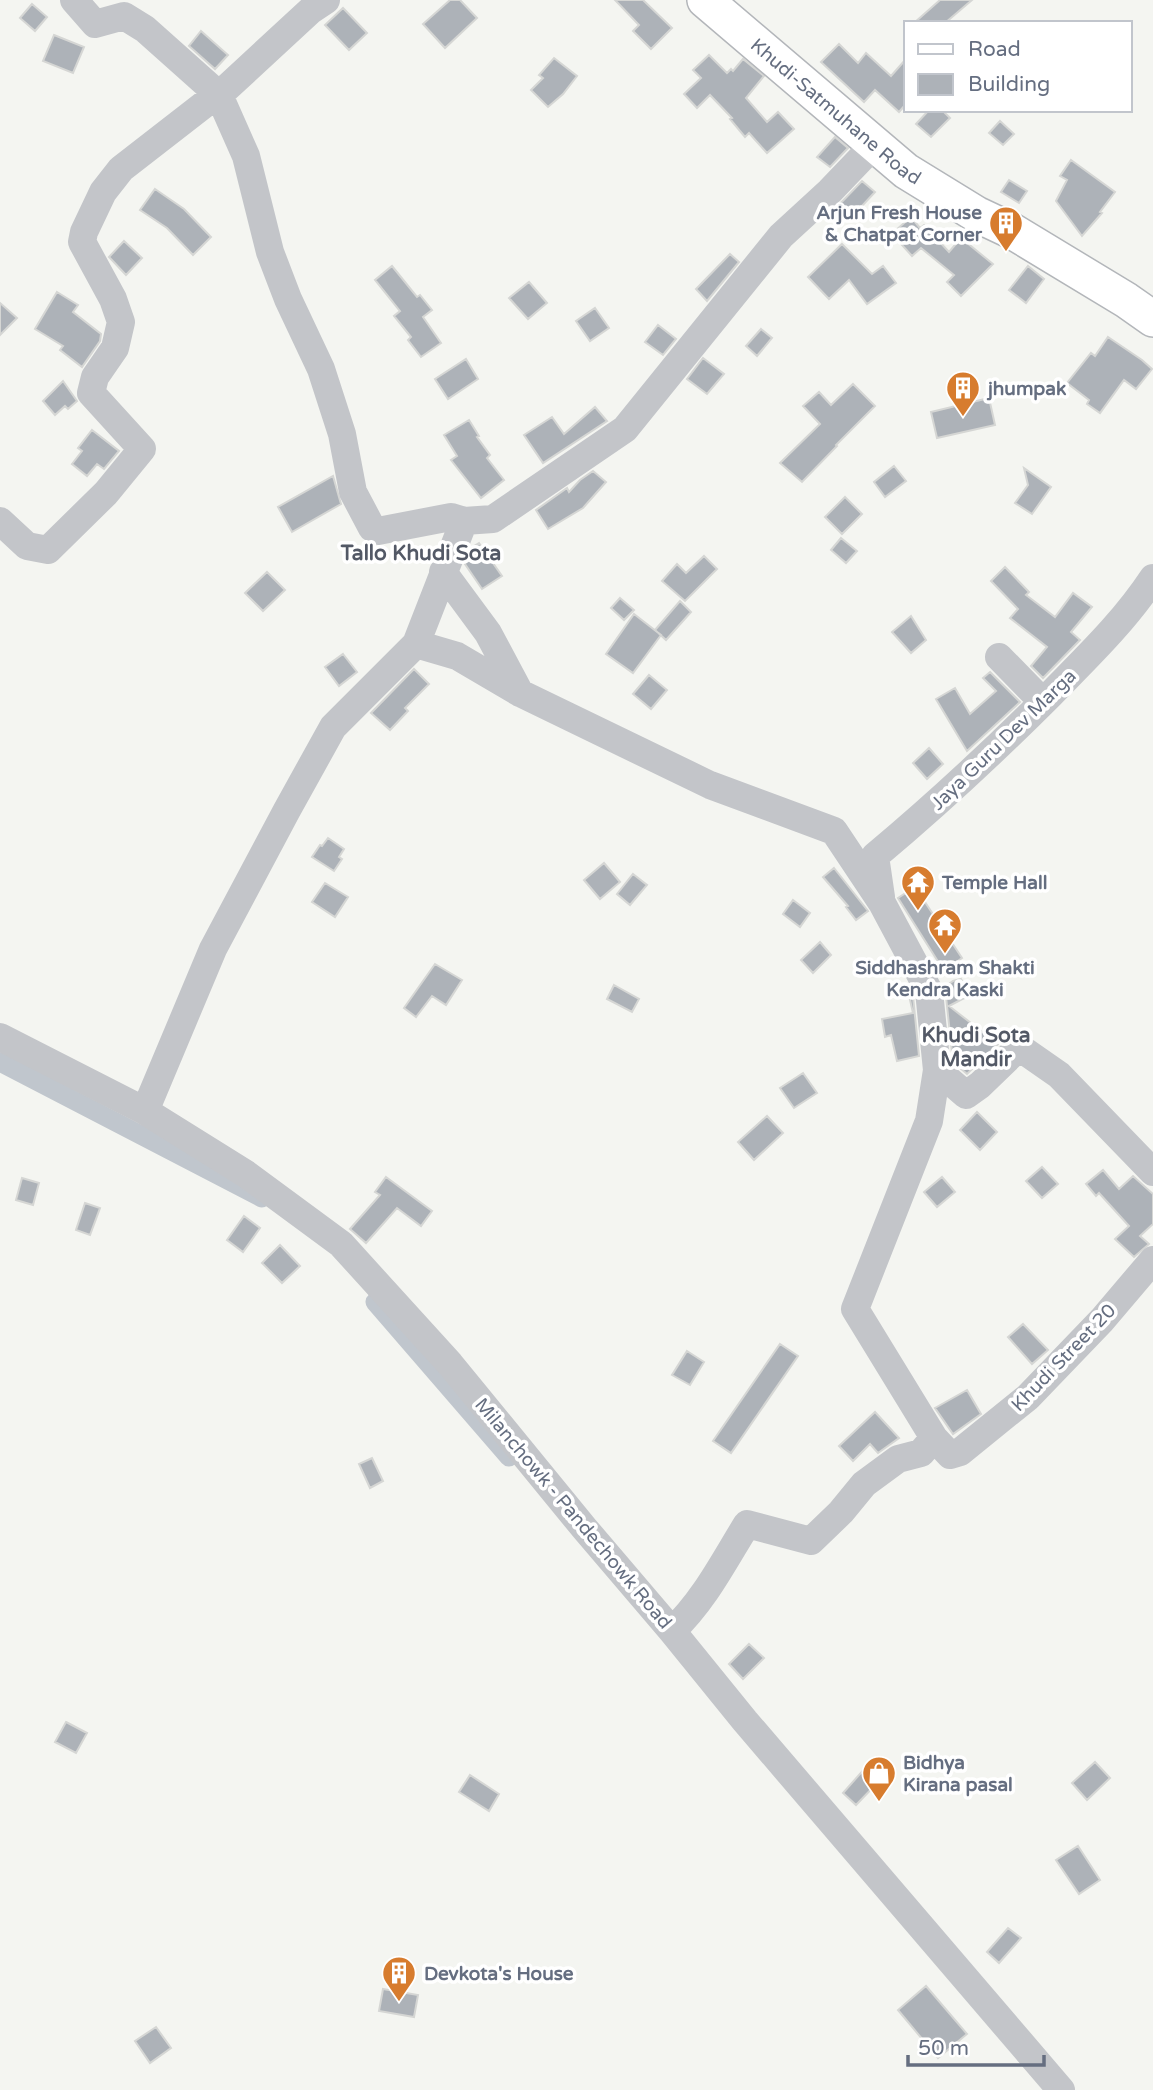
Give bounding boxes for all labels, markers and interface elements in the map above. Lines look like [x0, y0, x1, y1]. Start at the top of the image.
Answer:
legend [904, 21, 1132, 112]
street label: Khudi-Satmuhane Road [746, 34, 925, 190]
text: Road [968, 37, 1021, 62]
text: Building [968, 72, 1050, 97]
place label: Arjun Fresh House & Chatpat Corner [816, 202, 983, 247]
building icon: Arjun Fresh House & Chatpat Corner [987, 204, 1025, 253]
building icon: jhumpak [944, 369, 982, 418]
place label: jhumpak [986, 378, 1067, 401]
district label: Tallo Khudi Sota [340, 541, 501, 566]
street label: Jaya Guru Dev Marga [927, 665, 1081, 815]
temple icon: Temple Hall [899, 863, 937, 912]
place label: Temple Hall [941, 872, 1047, 895]
temple icon: Siddhashram Shakti Kendra Kaski [926, 906, 964, 955]
place label: Siddhashram Shakti Kendra Kaski [855, 957, 1035, 1001]
district label: Khudi Sota Mandir [922, 1023, 1030, 1072]
street label: Khudi Street 20 [1007, 1299, 1121, 1416]
street label: Milanchowk - Pandechowk Road [470, 1394, 676, 1634]
place label: Bidhya Kirana pasal [903, 1752, 1013, 1797]
shop icon: Bidhya Kirana pasal [860, 1754, 898, 1803]
building icon: Devkota's House [380, 1954, 418, 2003]
place label: Devkota's House [424, 1963, 574, 1985]
scale bar [908, 2024, 1044, 2068]
text: 50 m [918, 2036, 969, 2061]

